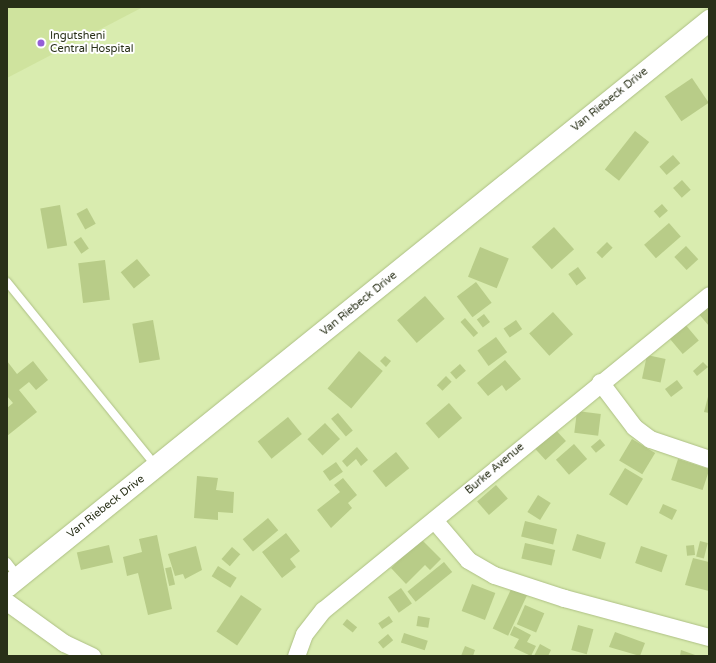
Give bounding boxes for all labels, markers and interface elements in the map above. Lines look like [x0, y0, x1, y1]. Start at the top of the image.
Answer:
place label: Ingutsheni Central Hospital [50, 30, 133, 56]
marker: Ingutsheni Central Hospital [35, 37, 47, 49]
street label: Van Riebeck Drive [569, 65, 651, 135]
street label: Van Riebeck Drive [318, 269, 400, 339]
street label: Burke Avenue [463, 441, 527, 497]
street label: Van Riebeck Drive [65, 473, 147, 541]

